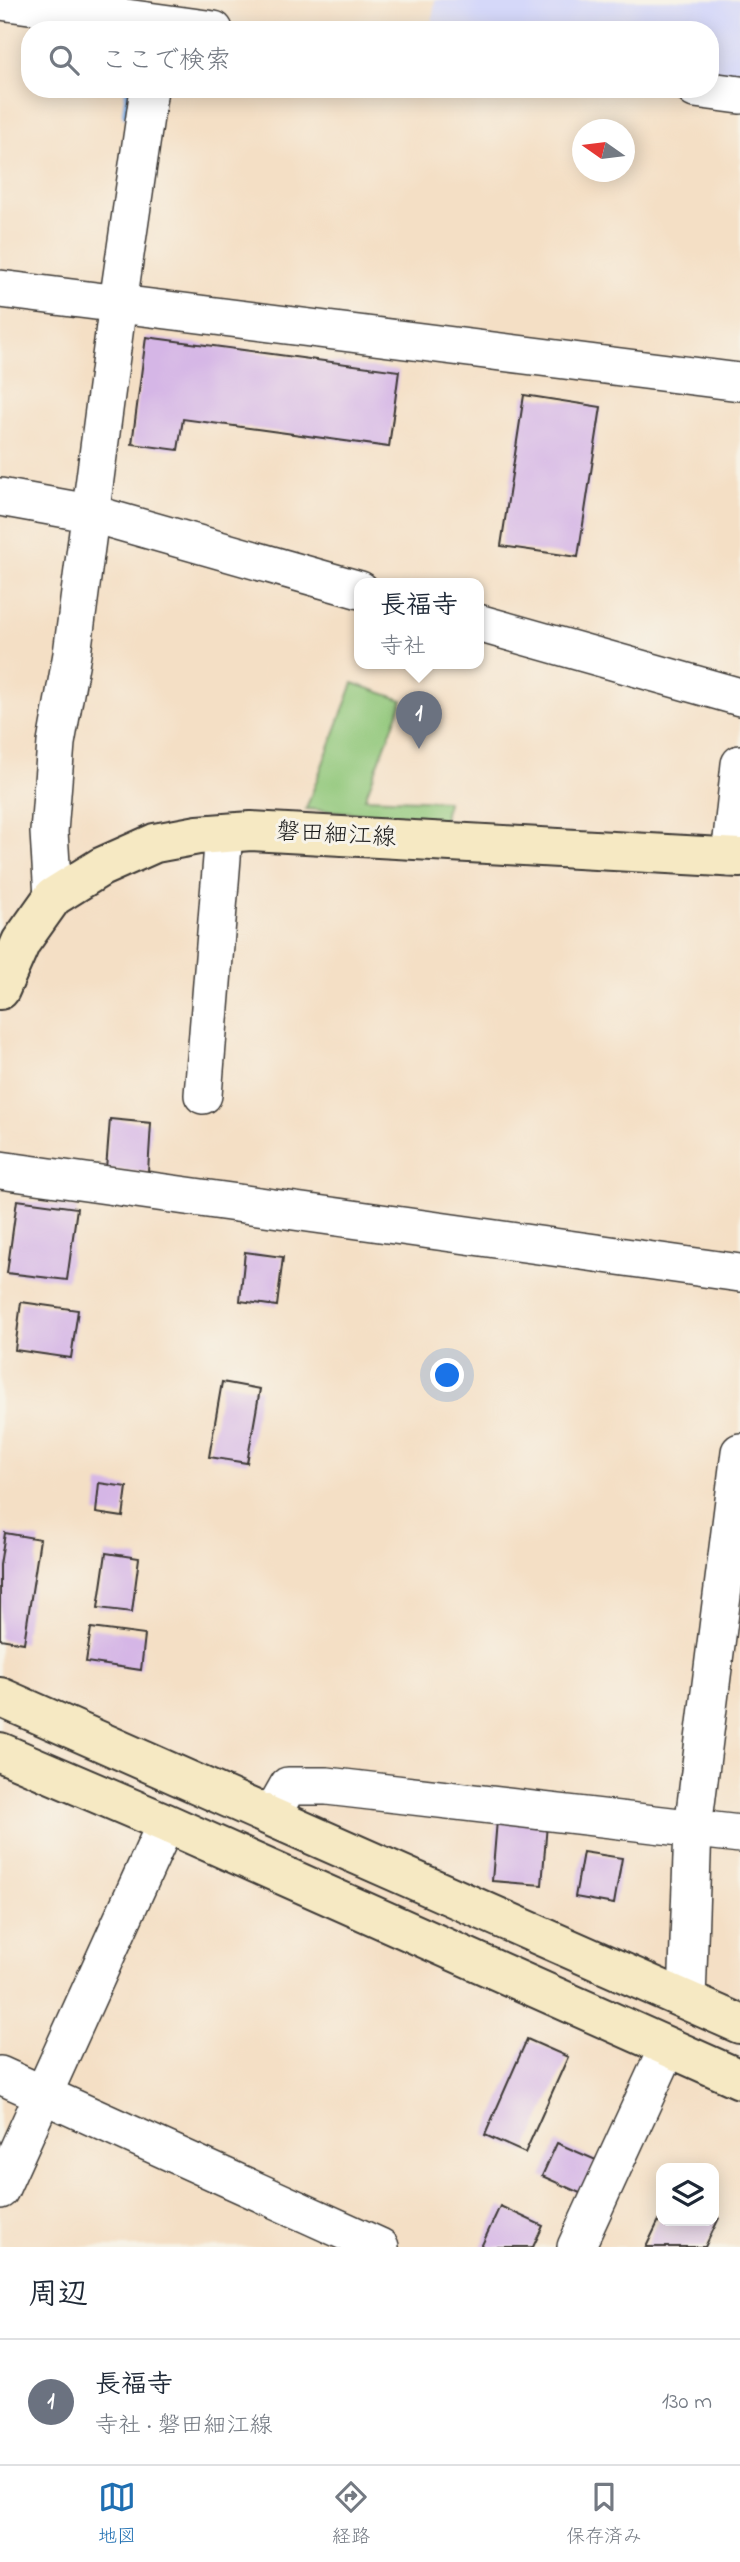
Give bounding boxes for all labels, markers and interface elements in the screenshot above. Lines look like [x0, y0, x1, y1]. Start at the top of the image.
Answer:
search box [21, 21, 719, 98]
icon: search [45, 41, 83, 79]
text: ここで検索 [101, 43, 231, 81]
north arrow [572, 119, 635, 182]
popup [354, 578, 484, 669]
text: 長福寺 [380, 588, 458, 626]
text: 寺社 [380, 631, 426, 664]
pin: 1 [396, 691, 442, 749]
street label: 磐田細江線 [275, 815, 397, 857]
your location [430, 1358, 464, 1392]
map controls [656, 2163, 719, 2226]
button: layers [656, 2163, 719, 2226]
text: 周辺 [28, 2274, 88, 2318]
text: 長福寺 [95, 2367, 173, 2405]
text: 1 [47, 2386, 55, 2419]
text: 130 m [662, 2386, 712, 2419]
text: 寺社 · 磐田細江線 [95, 2410, 272, 2443]
tab: 地図 [98, 2478, 136, 2551]
tab: 経路 [332, 2478, 370, 2551]
tab: 保存済み [566, 2478, 642, 2551]

